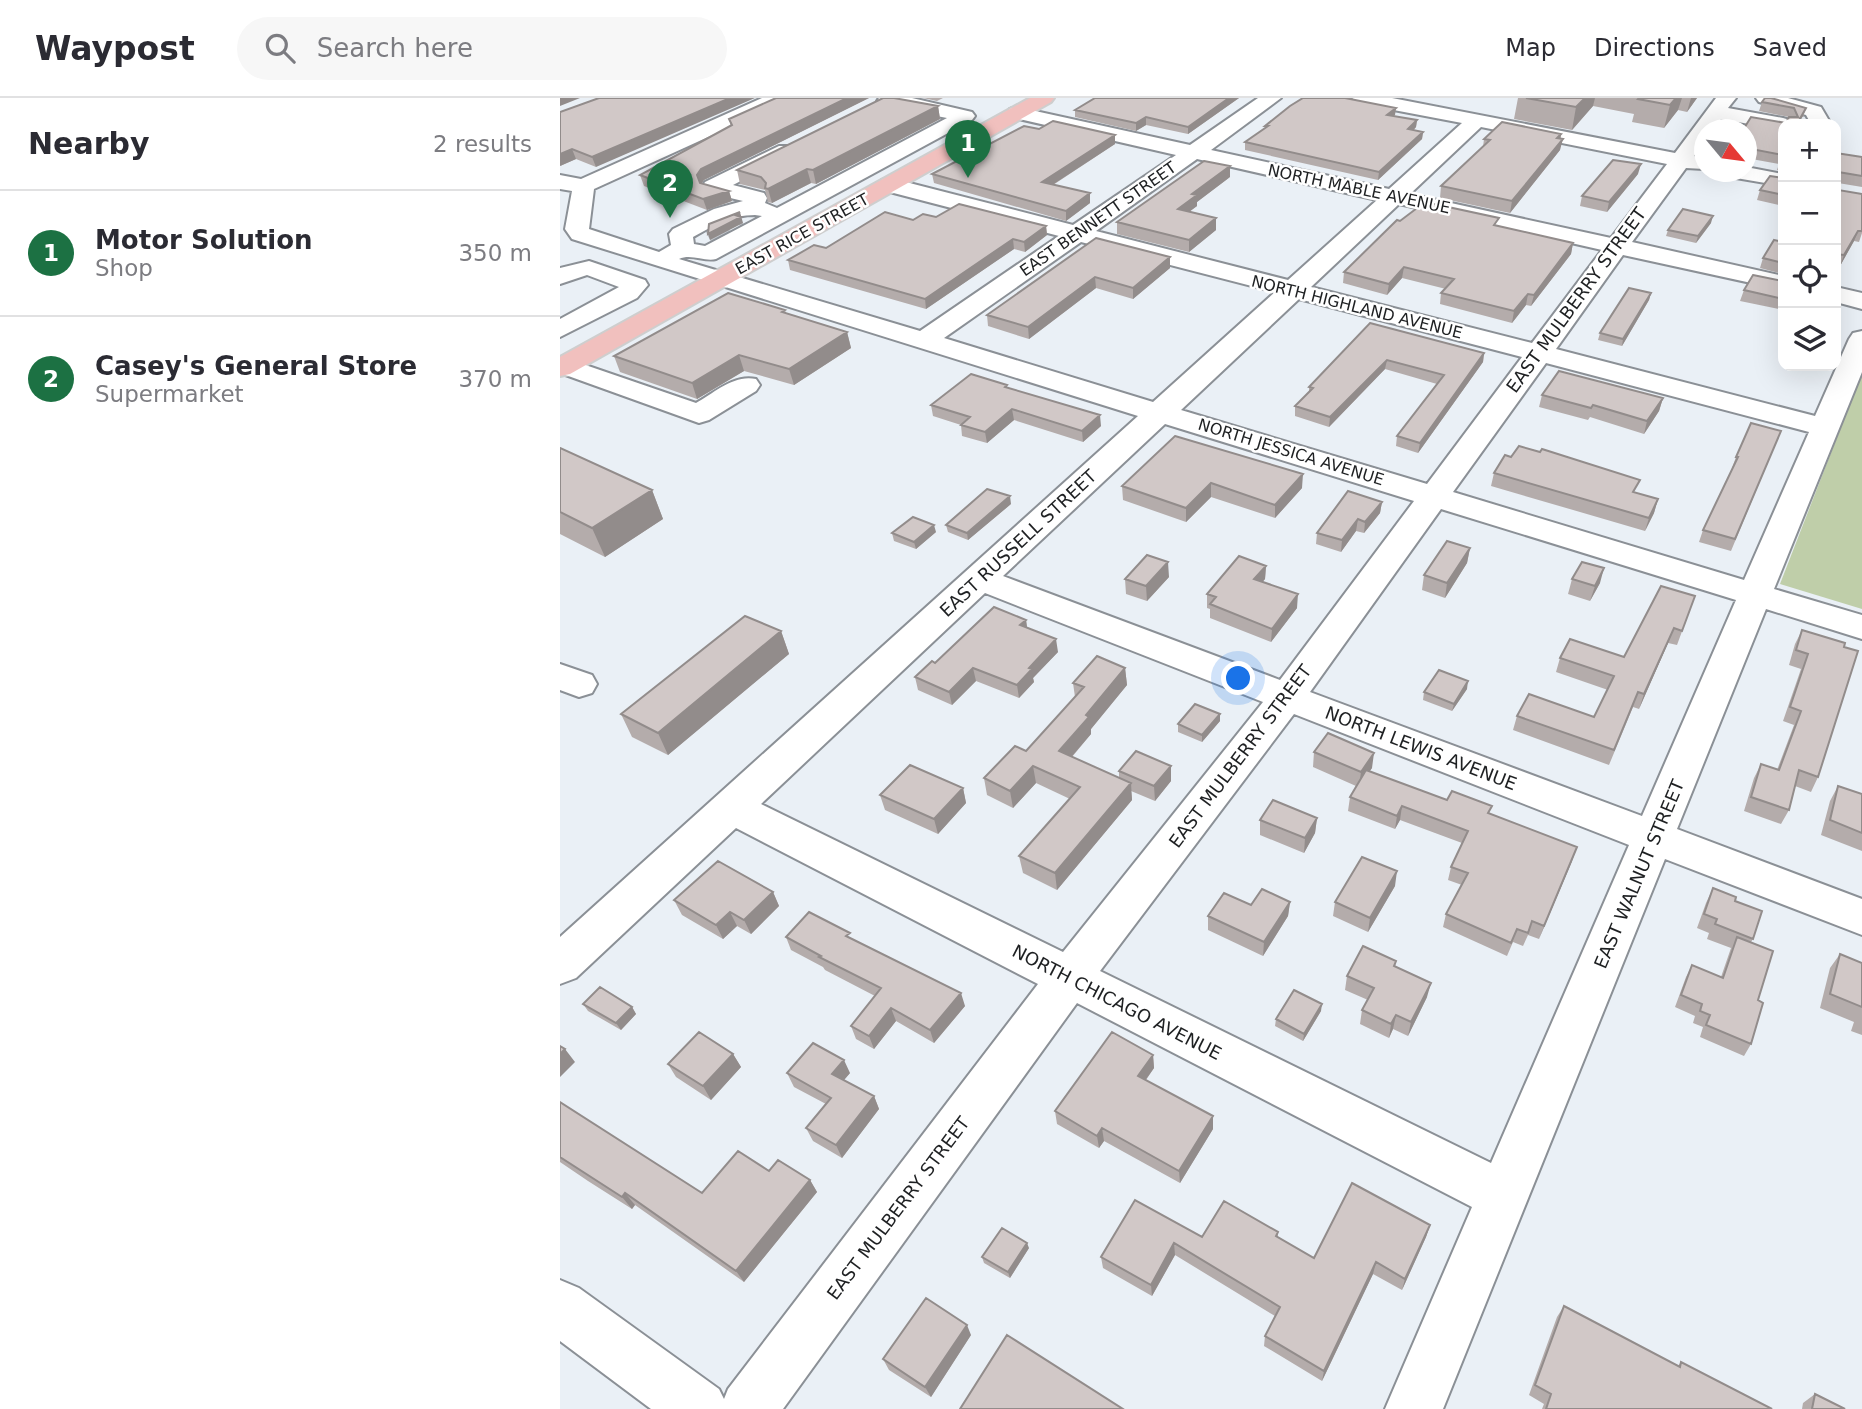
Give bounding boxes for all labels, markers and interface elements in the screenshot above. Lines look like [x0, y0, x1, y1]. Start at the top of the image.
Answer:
search box [237, 17, 727, 80]
text: Waypost [35, 29, 195, 68]
icon: search [261, 29, 299, 67]
text: Search here [317, 33, 473, 63]
text: Map [1505, 34, 1556, 62]
text: Directions [1594, 34, 1715, 62]
text: Saved [1753, 34, 1827, 62]
north arrow [1694, 119, 1757, 182]
map controls [1778, 119, 1841, 371]
button: + [1778, 119, 1841, 182]
pin: 1 [945, 120, 991, 178]
text: Nearby [28, 126, 150, 161]
text: 2 results [433, 131, 532, 157]
street label: EAST BENNETT STREET [1016, 158, 1180, 280]
pin: 2 [647, 160, 693, 218]
street label: NORTH MABLE AVENUE [1266, 160, 1452, 218]
button: − [1778, 182, 1841, 245]
street label: EAST RICE STREET [732, 189, 872, 279]
street label: EAST MULBERRY STREET [1502, 203, 1651, 397]
text: Motor Solution [95, 225, 313, 255]
text: 1 [43, 240, 59, 266]
text: 350 m [458, 240, 532, 266]
button: locate [1778, 245, 1841, 308]
text: Shop [95, 255, 153, 281]
street label: NORTH HIGHLAND AVENUE [1249, 272, 1465, 342]
button: layers [1778, 308, 1841, 371]
text: Casey's General Store [95, 351, 417, 381]
text: 2 [43, 366, 59, 392]
text: 370 m [458, 366, 532, 392]
text: Supermarket [95, 381, 244, 407]
street label: NORTH JESSICA AVENUE [1196, 415, 1386, 489]
street label: EAST RUSSELL STREET [935, 464, 1101, 621]
street label: EAST MULBERRY STREET [1164, 660, 1316, 852]
your location [1221, 661, 1255, 695]
street label: NORTH LEWIS AVENUE [1322, 702, 1520, 794]
street label: EAST WALNUT STREET [1590, 776, 1689, 972]
street label: NORTH CHICAGO AVENUE [1009, 940, 1225, 1064]
street label: EAST MULBERRY STREET [822, 1112, 974, 1304]

